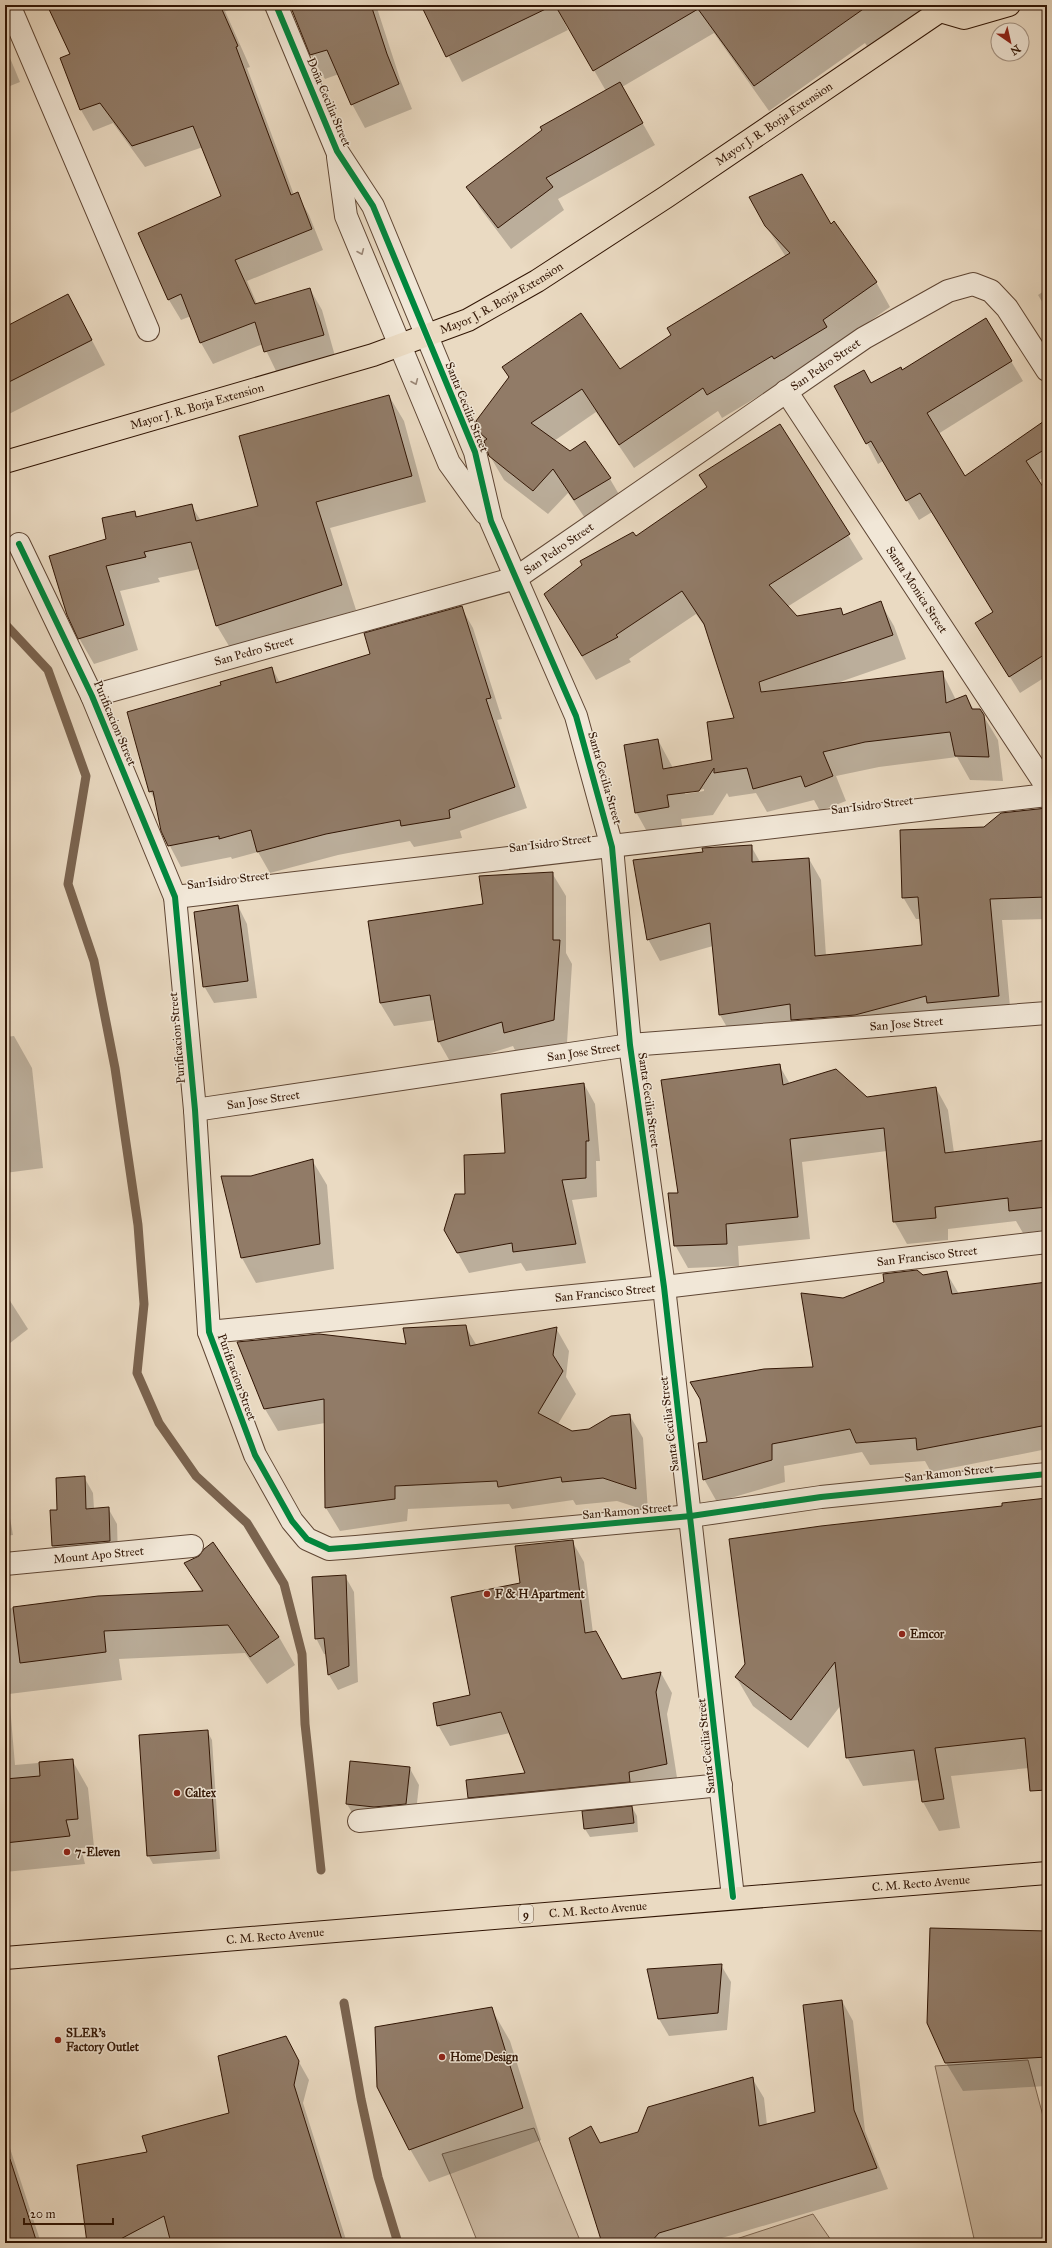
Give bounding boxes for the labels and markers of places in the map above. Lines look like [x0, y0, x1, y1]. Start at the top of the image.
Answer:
place label: F & H Apartment [495, 1587, 586, 1602]
marker: F & H Apartment [482, 1589, 492, 1599]
place label: Emcor [910, 1627, 945, 1641]
marker: Emcor [897, 1629, 907, 1639]
place label: Caltex [185, 1786, 217, 1800]
marker: Caltex [172, 1788, 182, 1798]
place label: 7-Eleven [75, 1845, 121, 1859]
marker: 7-Eleven [62, 1847, 72, 1857]
place label: SLER’s Factory Outlet [66, 2026, 140, 2055]
marker: SLER’s Factory Outlet [53, 2035, 63, 2045]
place label: Home Design [450, 2050, 519, 2065]
marker: Home Design [437, 2052, 447, 2062]

